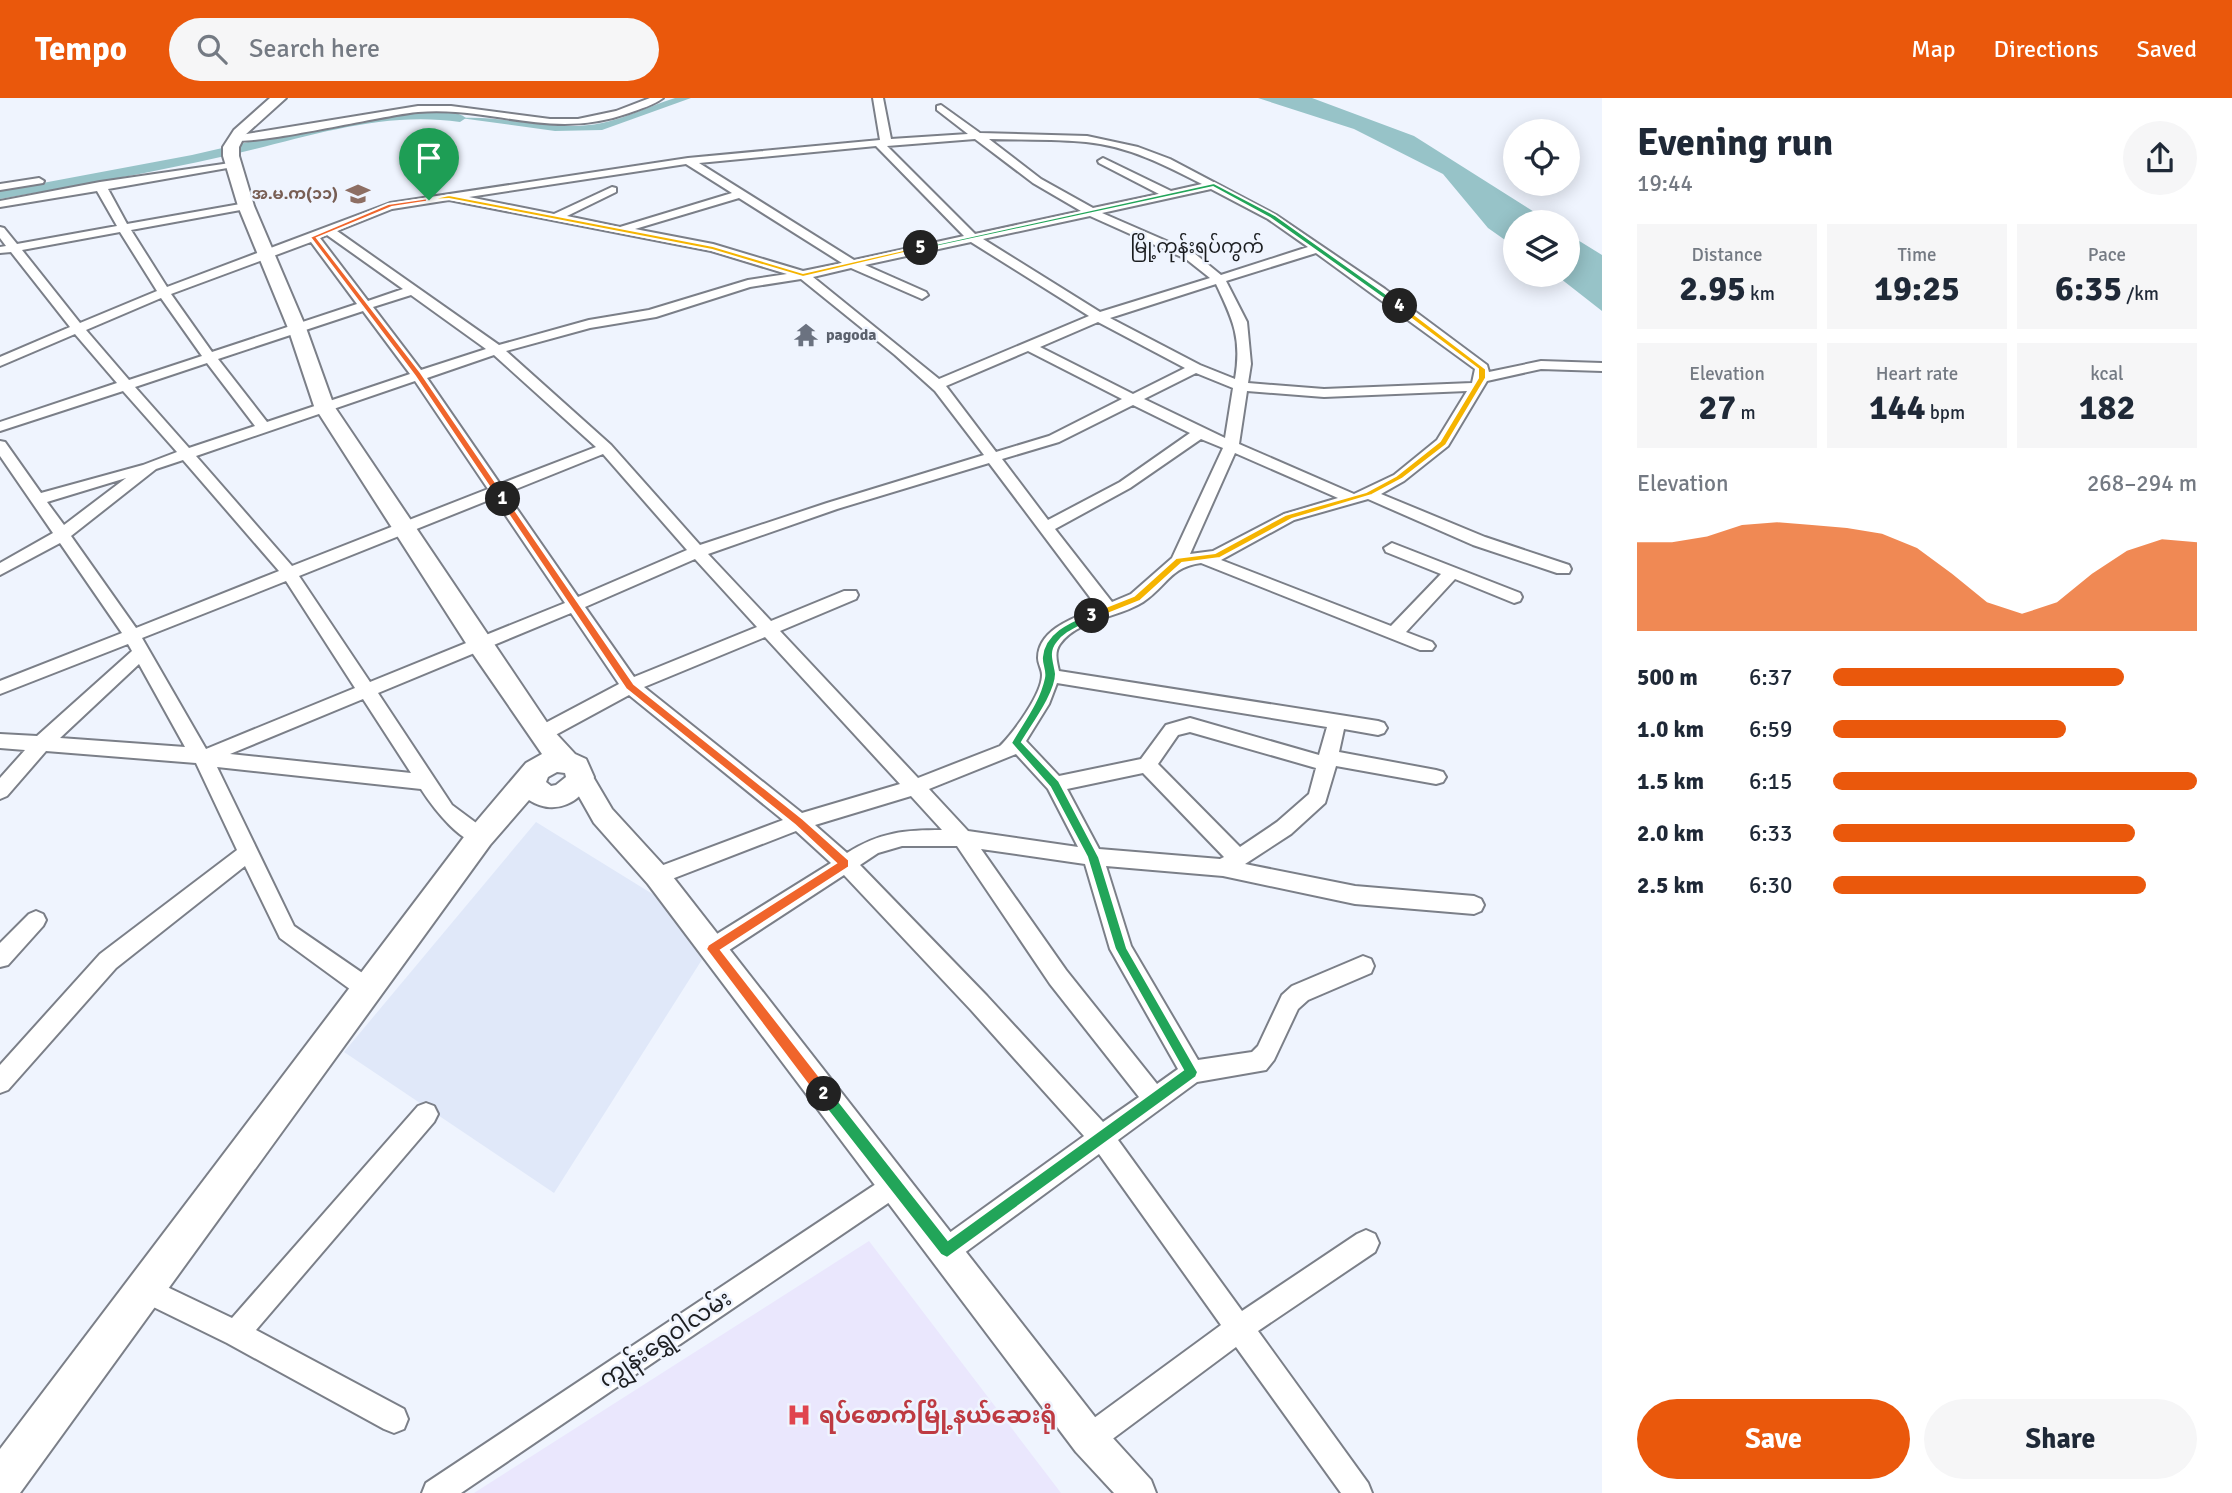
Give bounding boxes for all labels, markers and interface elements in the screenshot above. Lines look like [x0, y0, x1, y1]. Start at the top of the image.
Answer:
search box [169, 18, 659, 81]
text: Tempo [35, 29, 127, 70]
icon: search [193, 30, 231, 68]
text: Search here [249, 33, 380, 65]
text: Map [1911, 34, 1956, 64]
text: Directions [1994, 34, 2099, 64]
text: Saved [2137, 34, 2197, 64]
map controls [1503, 119, 1580, 287]
button: locate [1503, 119, 1580, 196]
text: Evening run [1637, 119, 1833, 166]
button: share [2123, 121, 2197, 195]
pin [399, 128, 459, 200]
icon: arrive [410, 139, 448, 177]
text: 19:44 [1637, 169, 1693, 198]
school or university icon: အ.မ.က(၁၁) [344, 180, 372, 208]
place label: အ.မ.က(၁၁) [252, 184, 338, 204]
button: layers [1503, 210, 1580, 287]
pin: 5 [904, 230, 939, 266]
district label: မြို့ကုန်းရပ်ကွက် [1130, 232, 1264, 263]
text: 5 [915, 235, 926, 259]
text: Distance [1692, 243, 1762, 267]
text: Time [1897, 243, 1937, 267]
text: Pace [2088, 243, 2126, 267]
text: 2.95 [1679, 267, 1746, 310]
text: 19:25 [1874, 267, 1960, 310]
text: 6:35 [2055, 267, 2122, 310]
text: km [1746, 282, 1775, 306]
text: /km [2122, 282, 2159, 306]
pin: 4 [1382, 288, 1418, 324]
text: 4 [1394, 293, 1405, 317]
temple icon: pagoda [792, 321, 820, 349]
place label: pagoda [826, 325, 877, 345]
text: Elevation [1689, 362, 1765, 386]
text: Heart rate [1876, 362, 1958, 386]
text: kcal [2090, 362, 2124, 386]
text: 27 [1698, 386, 1736, 429]
text: 144 [1869, 386, 1926, 429]
text: 182 [2079, 386, 2135, 429]
text: m [1736, 401, 1756, 425]
text: bpm [1926, 401, 1965, 425]
text: Elevation [1637, 469, 1729, 498]
text: 268–294 m [2087, 469, 2197, 498]
pin: 1 [486, 482, 520, 516]
text: 1 [497, 486, 508, 510]
pin: 3 [1074, 598, 1110, 634]
text: 3 [1086, 603, 1097, 627]
text: 500 m [1637, 663, 1698, 692]
text: 6:37 [1749, 663, 1792, 692]
text: 1.0 km [1637, 715, 1704, 744]
text: 6:59 [1749, 715, 1792, 744]
text: 1.5 km [1637, 767, 1704, 796]
text: 6:15 [1749, 767, 1792, 796]
text: 2.0 km [1637, 819, 1704, 848]
text: 6:33 [1749, 819, 1792, 848]
text: 2.5 km [1637, 871, 1704, 900]
text: 6:30 [1749, 871, 1792, 900]
pin: 2 [806, 1076, 842, 1112]
text: 2 [818, 1081, 829, 1105]
street label: ကျွန်းရွှေဝါလမ်း [592, 1282, 740, 1399]
place label: ရပ်စောက်မြို့နယ်ဆေးရုံ [819, 1399, 1057, 1434]
button: Save [1637, 1399, 1910, 1479]
button: Share [1924, 1399, 2197, 1479]
hospital icon: ရပ်စောက်မြို့နယ်ဆေးရုံ [785, 1401, 813, 1429]

